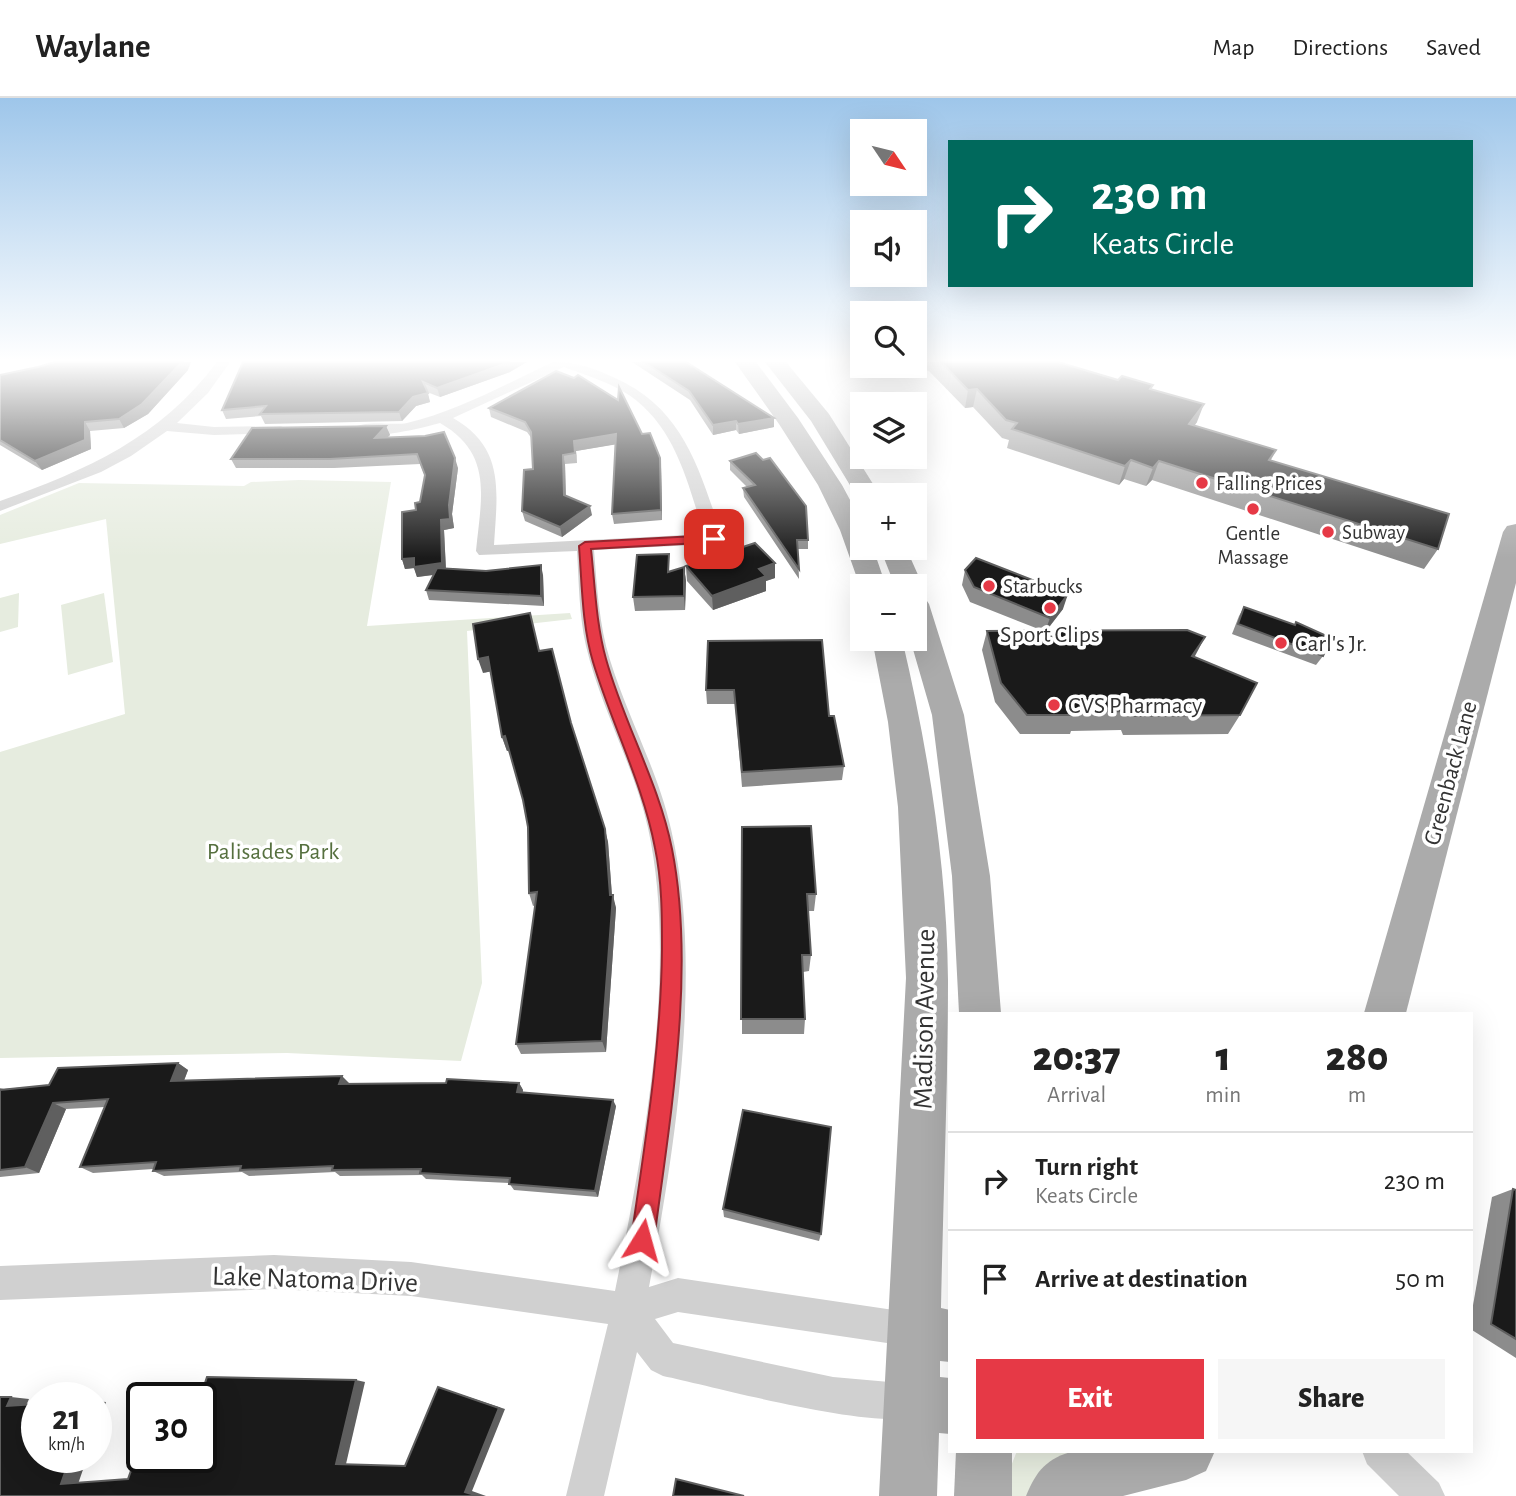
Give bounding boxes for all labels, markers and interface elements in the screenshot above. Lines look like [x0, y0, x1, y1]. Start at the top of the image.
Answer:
text: Waylane [35, 31, 151, 64]
text: Map [1212, 36, 1254, 60]
text: Directions [1292, 36, 1388, 60]
text: Saved [1426, 36, 1481, 60]
north arrow [850, 119, 928, 196]
map controls [850, 119, 927, 651]
icon: right [976, 168, 1067, 259]
text: 230 m [1091, 170, 1208, 219]
button: sound [850, 210, 927, 287]
text: Keats Circle [1091, 228, 1234, 260]
button: search [850, 301, 927, 378]
button: layers [850, 392, 927, 469]
place label: Falling Prices [1216, 473, 1322, 494]
marker: Falling Prices [1194, 475, 1210, 491]
button: + [850, 483, 927, 560]
marker: Gentle Massage [1245, 501, 1261, 517]
pin [684, 509, 744, 569]
icon: arrive [695, 520, 733, 558]
place label: Subway [1342, 522, 1405, 543]
place label: Gentle Massage [1217, 523, 1289, 568]
marker: Subway [1320, 524, 1336, 540]
button: − [850, 574, 927, 651]
place label: Starbucks [1003, 576, 1083, 597]
marker: Starbucks [981, 578, 997, 594]
marker: Sport Clips [1042, 600, 1058, 616]
place label: Sport Clips [1000, 623, 1100, 647]
place label: Carl's Jr. [1295, 632, 1367, 656]
marker: Carl's Jr. [1273, 635, 1289, 651]
place label: CVS Pharmacy [1068, 694, 1202, 718]
marker: CVS Pharmacy [1046, 697, 1062, 713]
street label: Greenback Lane [1420, 699, 1482, 848]
park label: Palisades Park [207, 840, 339, 864]
street label: Madison Avenue [909, 929, 941, 1110]
text: 20:37 [1032, 1036, 1121, 1078]
text: 1 [1215, 1036, 1231, 1078]
text: 280 [1326, 1036, 1389, 1078]
text: Arrival [1047, 1084, 1106, 1107]
text: min [1205, 1084, 1241, 1107]
text: m [1348, 1084, 1366, 1107]
text: Turn right [1035, 1154, 1138, 1180]
icon: right [976, 1162, 1014, 1200]
text: 230 m [1384, 1168, 1445, 1194]
text: Keats Circle [1035, 1185, 1138, 1208]
position arrow [605, 1203, 679, 1277]
icon: arrive [976, 1260, 1014, 1298]
street label: Lake Natoma Drive [211, 1262, 418, 1298]
text: Arrive at destination [1035, 1266, 1248, 1292]
text: 50 m [1395, 1266, 1445, 1292]
button: Exit [976, 1359, 1204, 1439]
button: Share [1218, 1359, 1445, 1439]
speed limit sign: 30 [126, 1382, 217, 1473]
text: 21 [52, 1401, 81, 1436]
text: km/h [48, 1436, 85, 1454]

